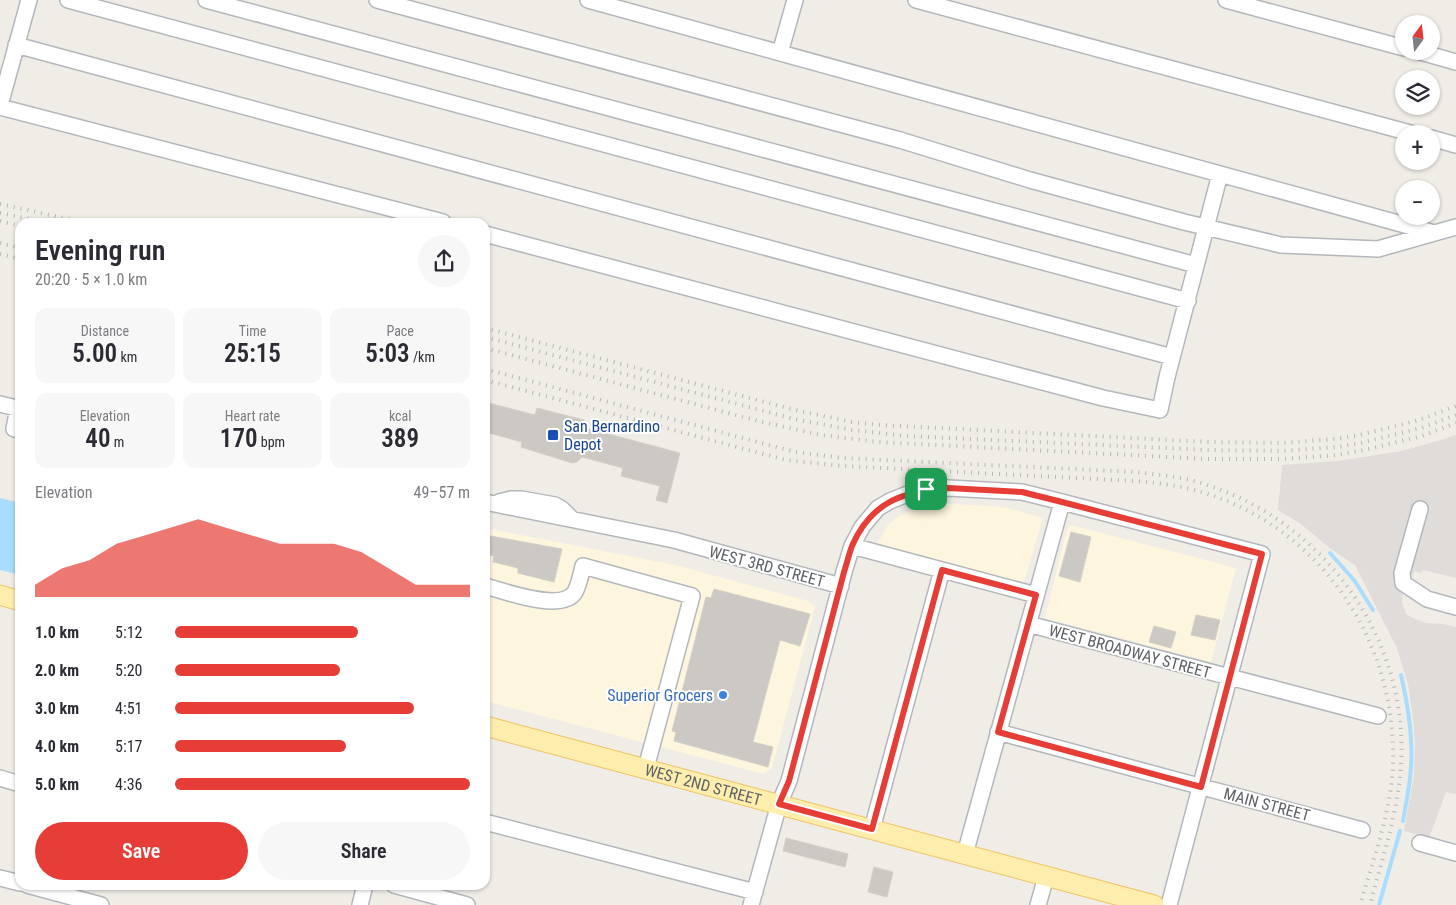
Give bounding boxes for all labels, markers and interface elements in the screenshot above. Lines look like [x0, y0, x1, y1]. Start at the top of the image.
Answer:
north arrow [1395, 15, 1440, 60]
map controls [1395, 15, 1440, 225]
button: layers [1395, 70, 1440, 115]
button: + [1395, 125, 1440, 170]
button: − [1395, 180, 1440, 225]
text: Evening run [35, 234, 165, 267]
button: share [418, 235, 470, 287]
text: 20:20 · 5 × 1.0 km [35, 270, 147, 289]
text: Distance [81, 323, 129, 339]
text: Time [239, 323, 266, 339]
text: Pace [386, 323, 414, 339]
text: 5.00 [72, 339, 117, 368]
text: 25:15 [224, 339, 281, 368]
text: 5:03 [365, 339, 410, 368]
text: km [117, 349, 137, 365]
text: /km [410, 349, 435, 365]
text: Elevation [80, 408, 130, 424]
text: Heart rate [225, 408, 280, 424]
text: kcal [389, 408, 411, 424]
place label: San Bernardino Depot [564, 417, 660, 454]
text: 40 [85, 424, 111, 453]
text: 170 [220, 424, 258, 453]
text: 389 [381, 424, 419, 453]
marker: San Bernardino Depot [546, 428, 560, 442]
text: m [111, 434, 124, 450]
text: bpm [258, 434, 285, 450]
pin [905, 468, 947, 510]
icon: arrive [912, 475, 940, 503]
text: Elevation [35, 483, 93, 502]
text: 49–57 m [414, 483, 470, 502]
street label: WEST 3RD STREET [707, 542, 827, 591]
street label: WEST BROADWAY STREET [1047, 621, 1213, 682]
text: 1.0 km [35, 623, 79, 642]
text: 5:12 [115, 623, 142, 642]
text: 2.0 km [35, 661, 79, 680]
text: 5:20 [115, 661, 142, 680]
place label: Superior Grocers [607, 686, 713, 705]
marker: Superior Grocers [717, 689, 729, 701]
text: 3.0 km [35, 699, 79, 718]
text: 4:51 [115, 699, 142, 718]
text: 4.0 km [35, 737, 79, 756]
text: 5:17 [115, 737, 142, 756]
street label: WEST 2ND STREET [643, 760, 764, 810]
text: 5.0 km [35, 775, 79, 794]
text: 4:36 [115, 775, 142, 794]
street label: MAIN STREET [1222, 784, 1312, 825]
button: Save [35, 822, 248, 880]
button: Share [258, 822, 470, 880]

